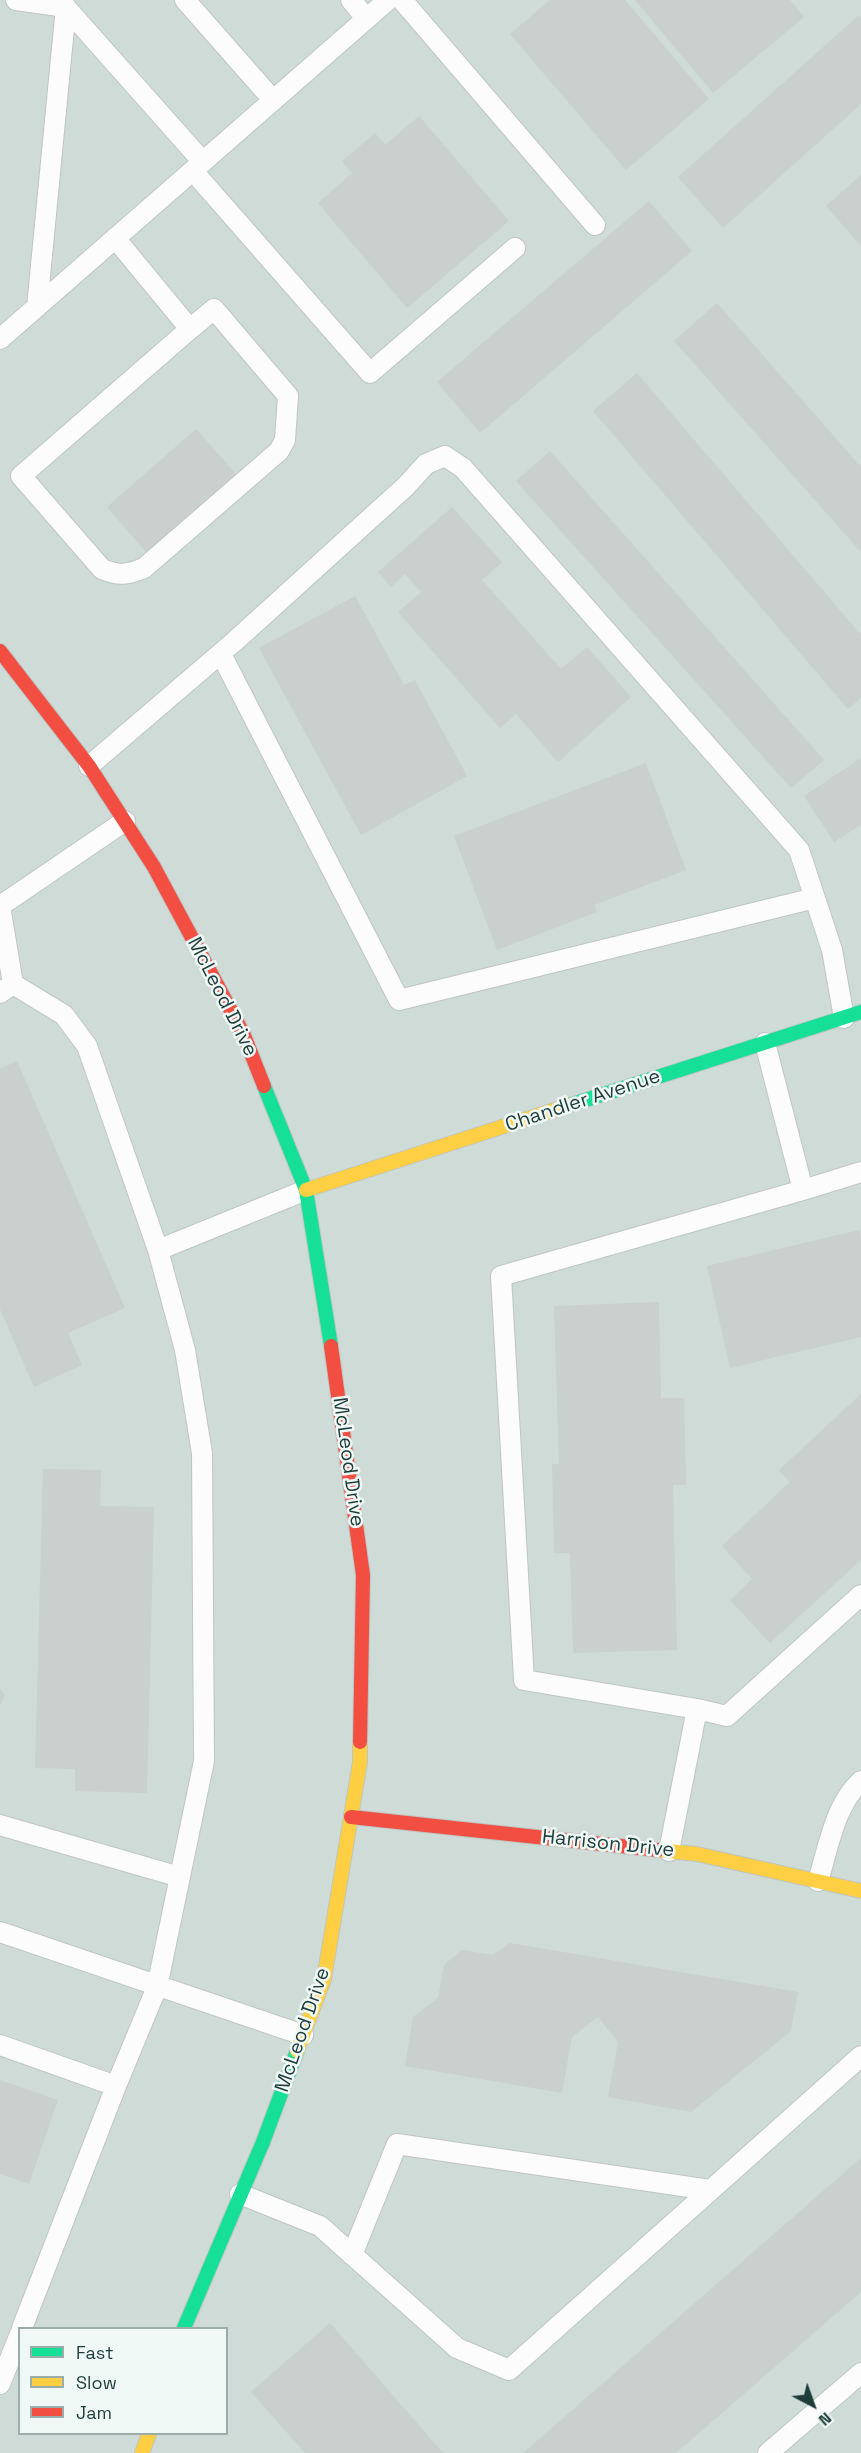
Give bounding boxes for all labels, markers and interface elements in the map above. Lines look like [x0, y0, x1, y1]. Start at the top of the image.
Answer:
street label: McLeod Drive [182, 934, 262, 1060]
street label: Chandler Avenue [502, 1065, 664, 1137]
street label: McLeod Drive [327, 1396, 369, 1528]
street label: Harrison Drive [541, 1825, 675, 1863]
street label: McLeod Drive [270, 1965, 336, 2095]
legend [18, 2327, 228, 2435]
text: Fast [76, 2341, 113, 2364]
text: Slow [76, 2371, 117, 2394]
north arrow [783, 2375, 843, 2435]
text: Jam [76, 2401, 112, 2424]
text: N [814, 2408, 836, 2430]

